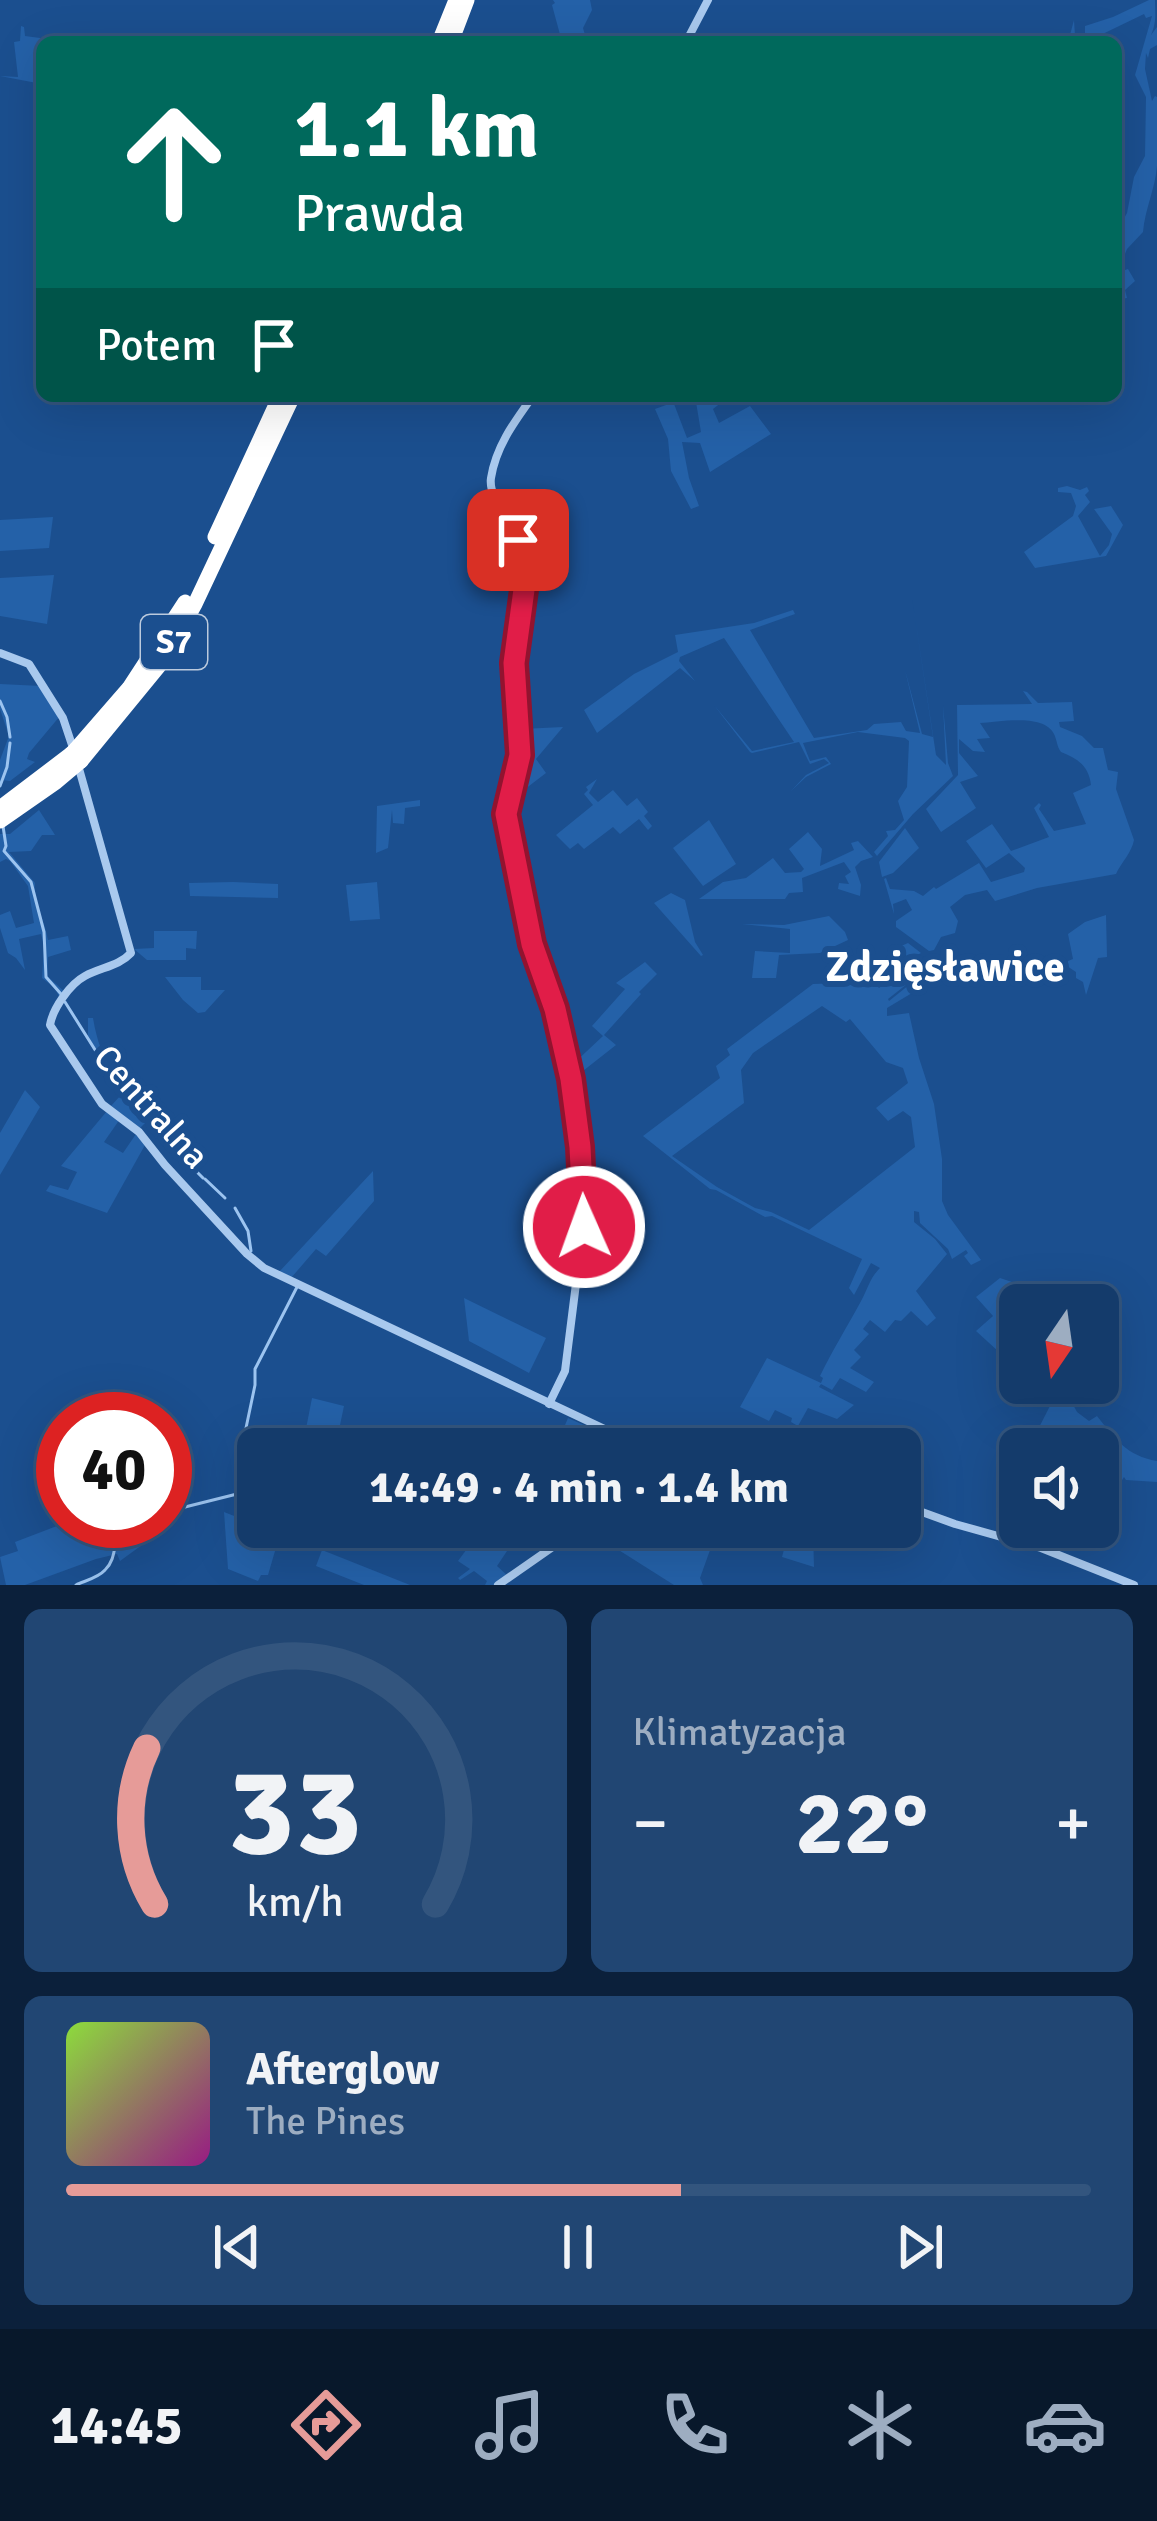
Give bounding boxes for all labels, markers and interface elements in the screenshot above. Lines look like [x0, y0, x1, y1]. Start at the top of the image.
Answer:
text: 1.1 km [294, 77, 539, 181]
icon: ahead [96, 84, 252, 240]
text: Prawda [294, 180, 465, 247]
icon: arrive [241, 312, 307, 378]
text: Potem [96, 318, 217, 373]
pin [467, 489, 569, 591]
icon: arrive [485, 507, 551, 573]
road number: S7 [141, 615, 207, 669]
district label: Zdzięsławice [825, 942, 1065, 993]
street label: Centralna [84, 1036, 218, 1178]
position arrow [521, 1164, 647, 1290]
north arrow [999, 1284, 1119, 1404]
map controls [999, 1284, 1119, 1548]
speed limit sign: 40 [36, 1392, 192, 1548]
button: sound [999, 1428, 1119, 1548]
text: 14:49 · 4 min · 1.4 km [369, 1460, 789, 1515]
text: Klimatyzacja [633, 1708, 846, 1756]
text: 33 [228, 1736, 363, 1889]
text: 22° [795, 1768, 928, 1879]
text: − [633, 1783, 668, 1864]
text: + [1055, 1783, 1091, 1864]
text: km/h [247, 1875, 344, 1928]
text: Afterglow [246, 2042, 439, 2097]
text: The Pines [246, 2097, 405, 2145]
icon: previous [204, 2214, 270, 2280]
icon: pause [545, 2214, 611, 2280]
icon: next [887, 2214, 953, 2280]
icon: directions [284, 2383, 368, 2467]
icon: music [468, 2383, 552, 2467]
icon: phone [653, 2383, 737, 2467]
icon: climate [838, 2383, 922, 2467]
icon: car [1023, 2383, 1107, 2467]
text: 14:45 [50, 2392, 183, 2459]

